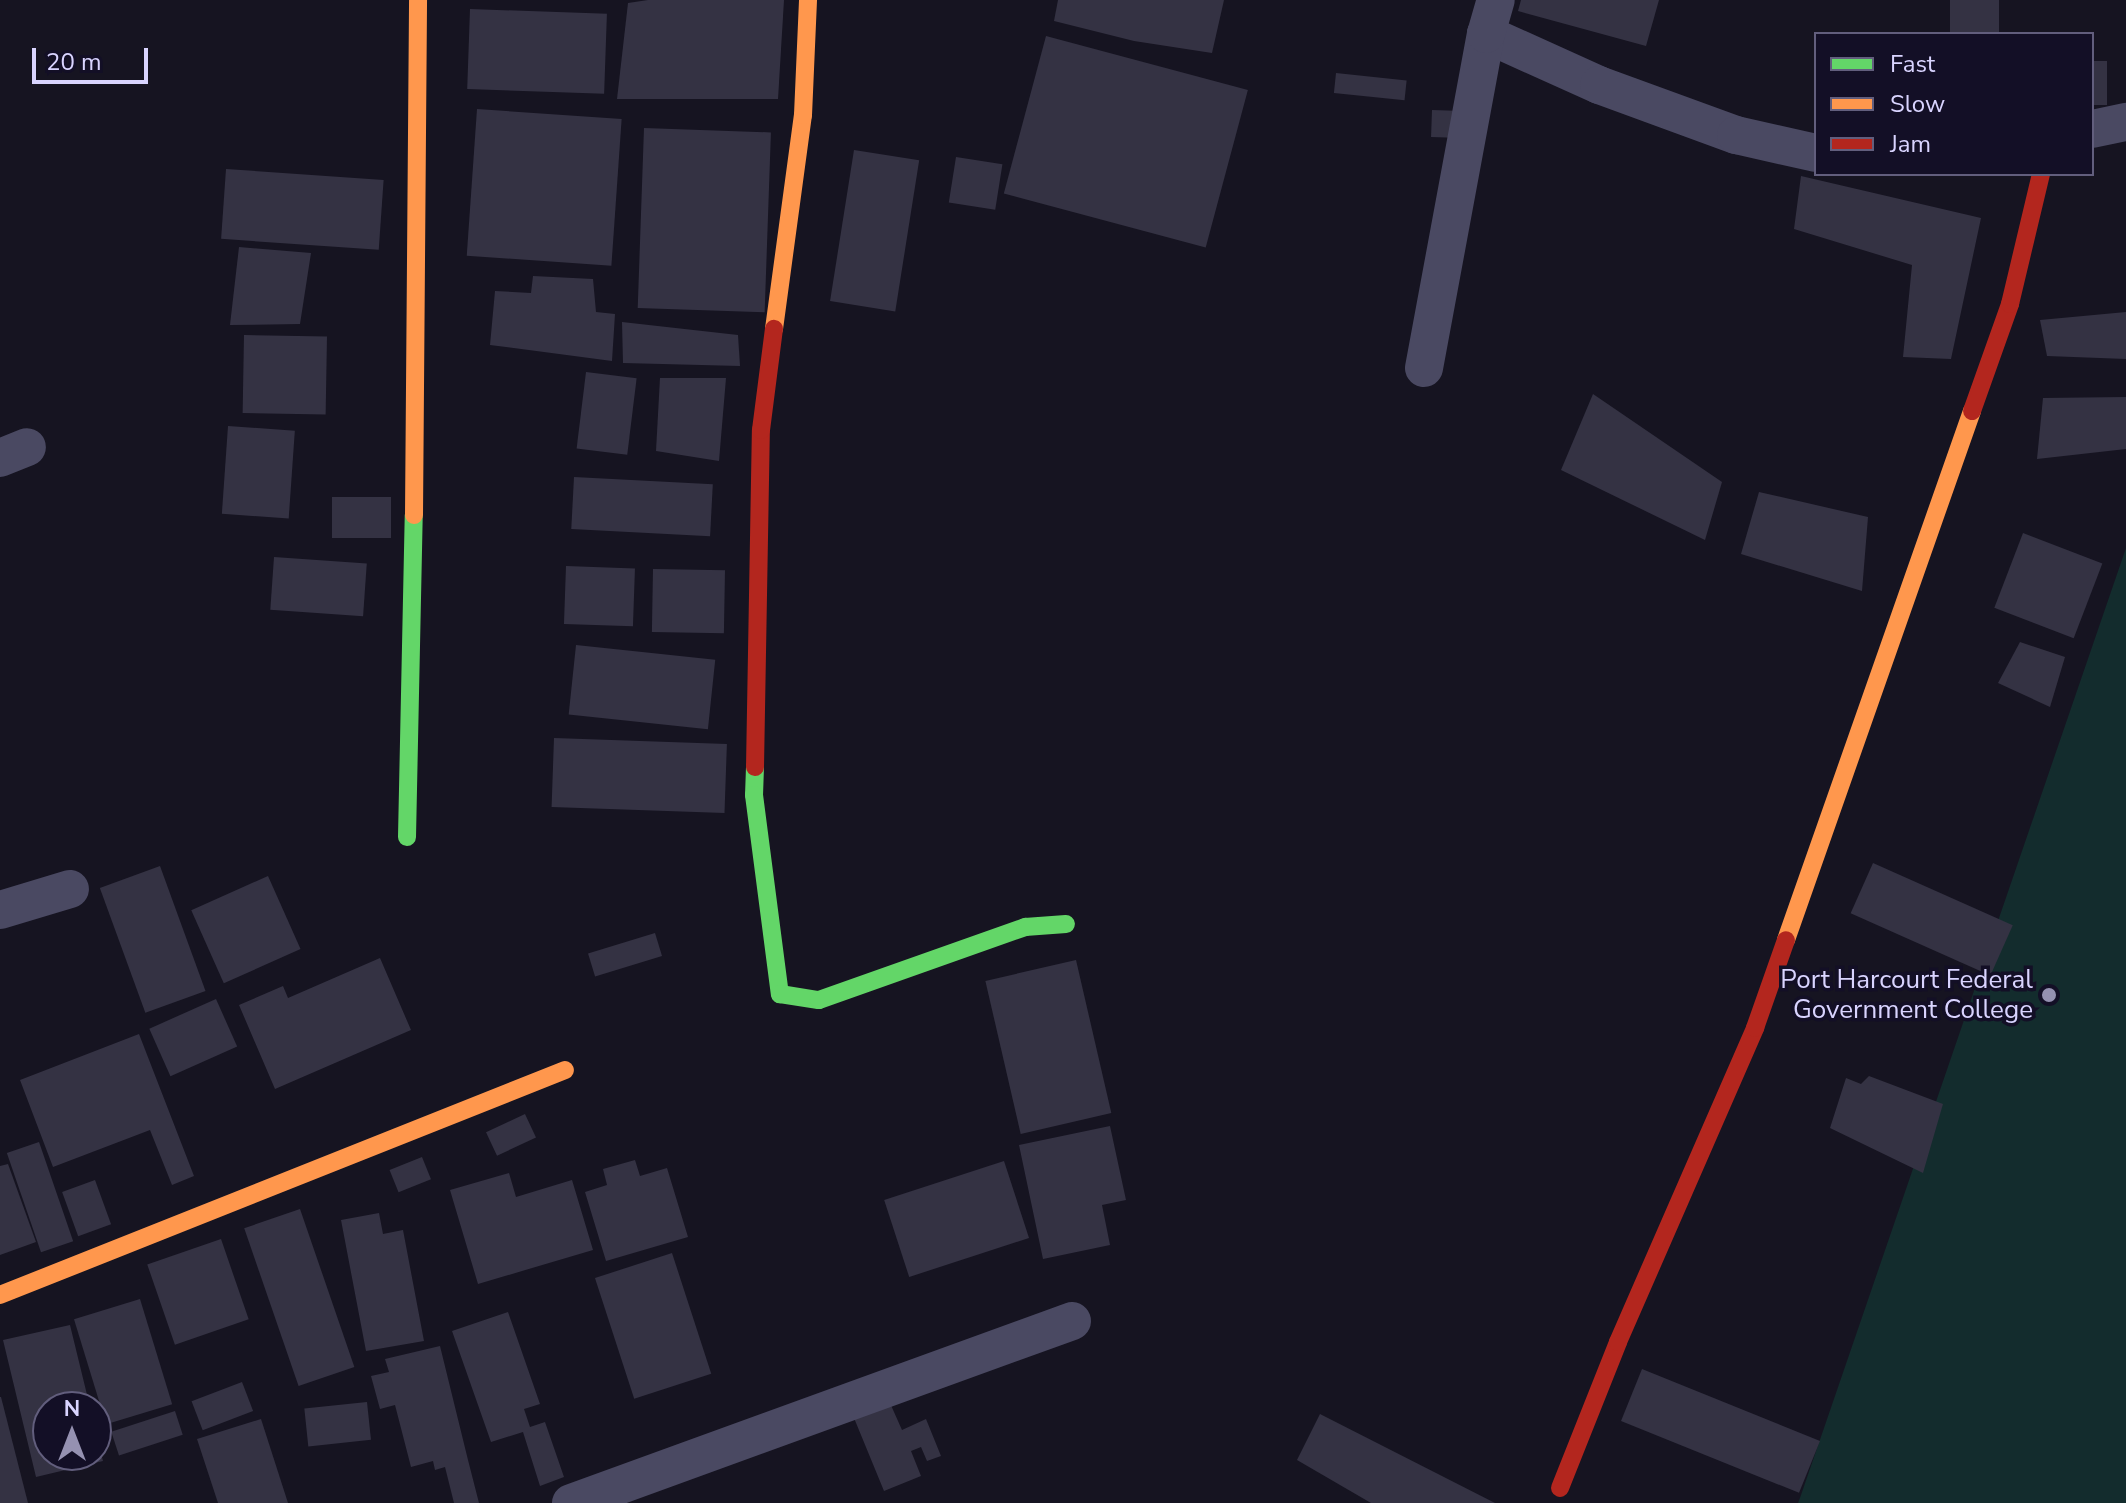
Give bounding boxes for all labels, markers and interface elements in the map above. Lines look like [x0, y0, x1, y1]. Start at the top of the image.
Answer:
scale bar [36, 32, 152, 82]
legend [1814, 32, 2094, 176]
text: 20 m [46, 46, 102, 78]
text: Fast [1890, 48, 1935, 80]
text: Slow [1890, 88, 1945, 120]
text: Jam [1890, 128, 1931, 160]
place label: Port Harcourt Federal Government College [1780, 964, 2033, 1026]
marker: Port Harcourt Federal Government College [2040, 986, 2058, 1004]
north arrow [32, 1391, 112, 1471]
text: N [64, 1394, 80, 1424]

